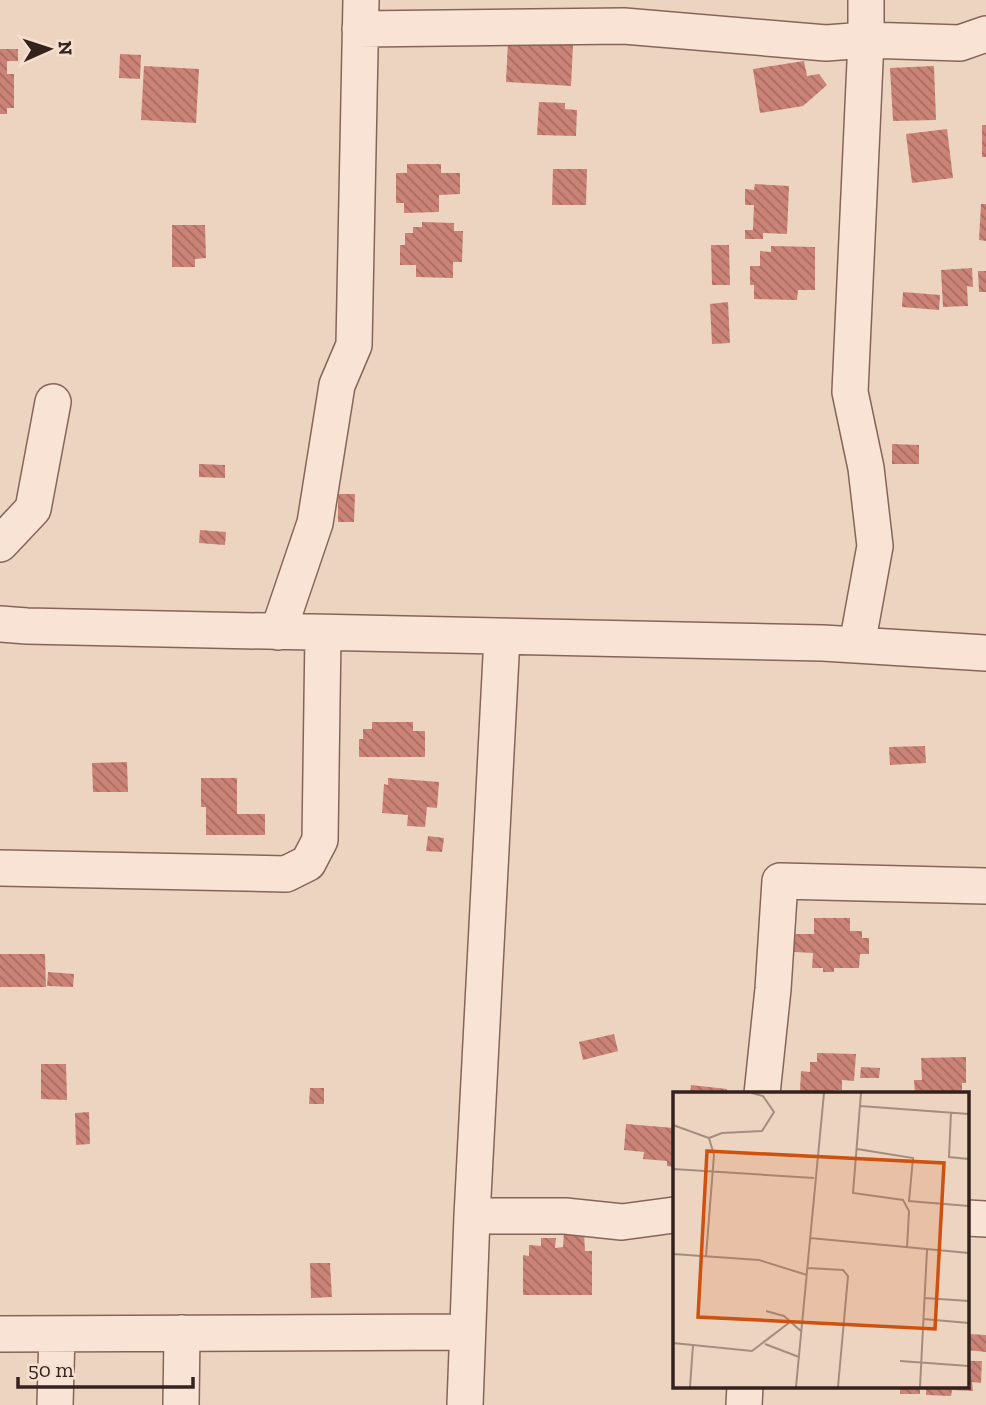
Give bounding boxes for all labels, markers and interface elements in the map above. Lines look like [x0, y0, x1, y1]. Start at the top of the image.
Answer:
north arrow [14, 14, 84, 84]
text: N [54, 40, 77, 56]
inset map [673, 1092, 968, 1388]
scale bar [18, 1346, 192, 1390]
text: 50 m [28, 1357, 74, 1382]

